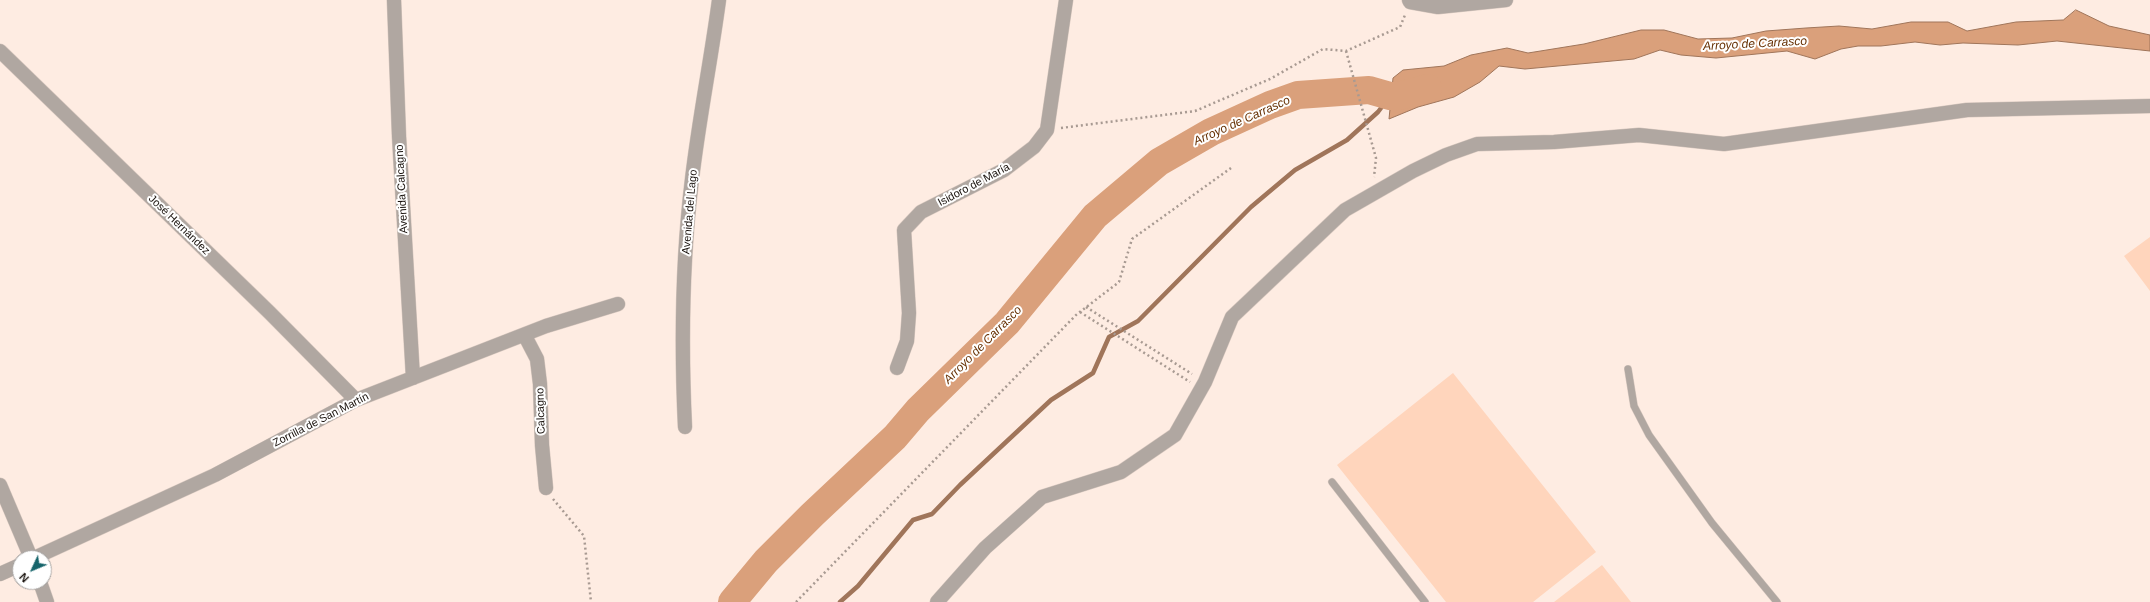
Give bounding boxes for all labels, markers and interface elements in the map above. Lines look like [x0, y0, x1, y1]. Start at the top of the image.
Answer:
water label: Arroyo de Carrasco [1703, 34, 1807, 54]
water label: Arroyo de Carrasco [1192, 93, 1292, 149]
street label: Avenida Calcagno [393, 144, 411, 234]
street label: Isidoro de María [936, 161, 1012, 209]
street label: Avenida del Lago [680, 169, 700, 255]
street label: José Hernández [146, 192, 212, 258]
water label: Arroyo de Carrasco [941, 303, 1025, 387]
street label: Calcagno [534, 388, 548, 434]
street label: Zorrilla de San Martín [271, 390, 371, 450]
north arrow [12, 550, 52, 590]
text: N [17, 571, 31, 585]

